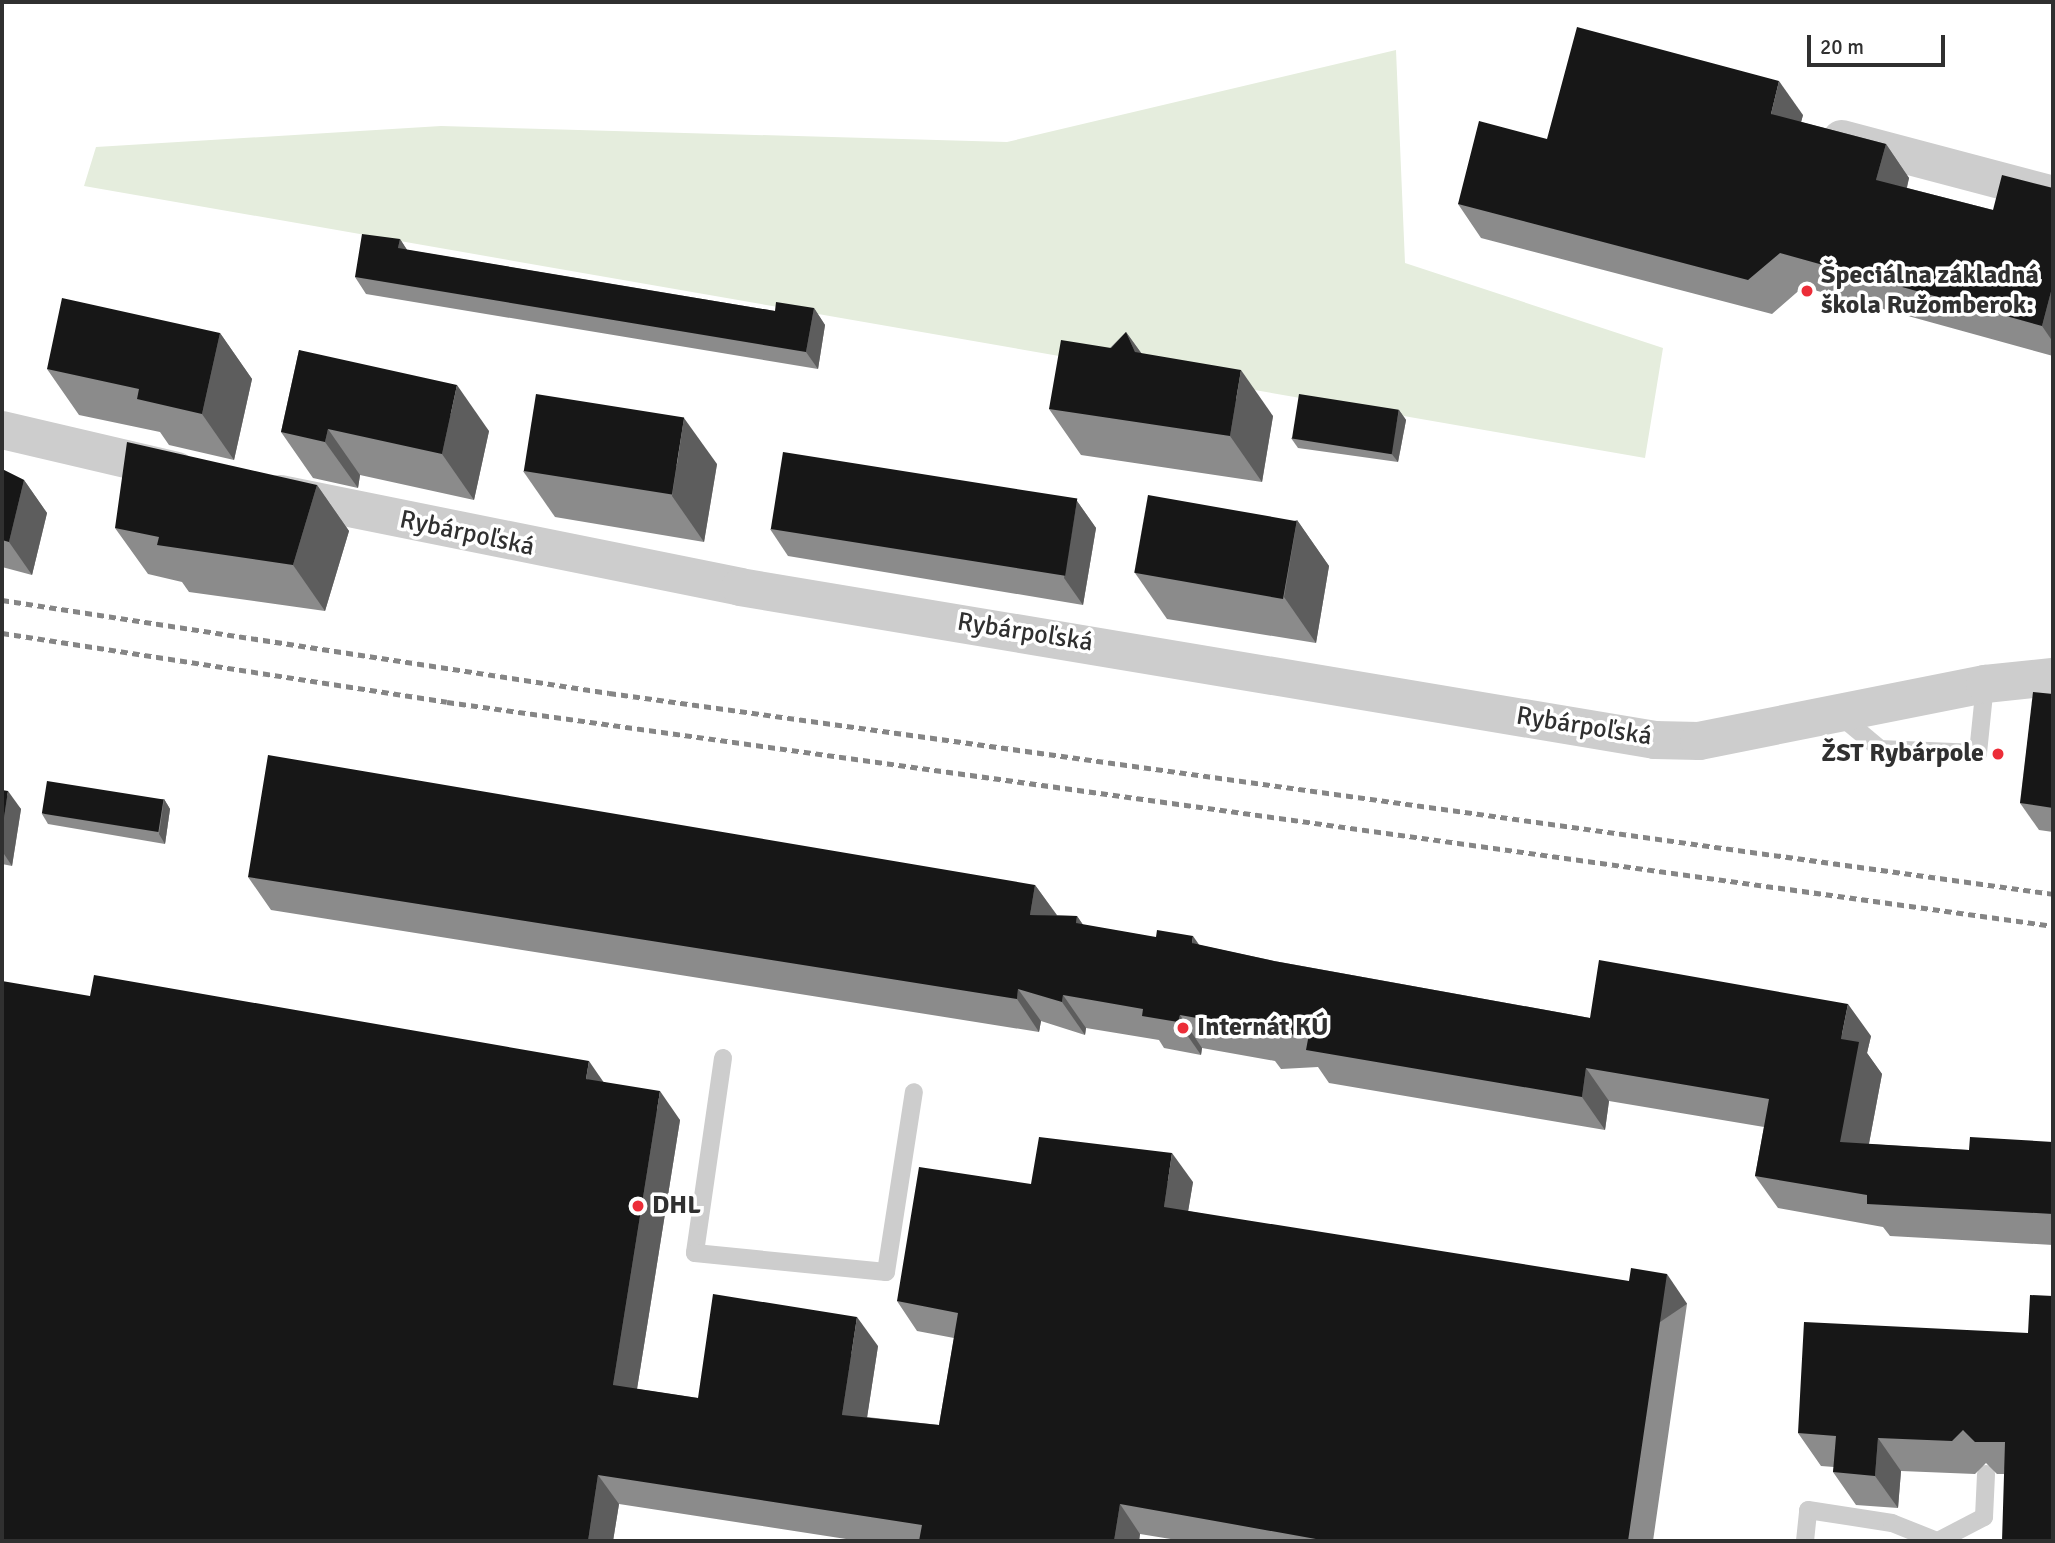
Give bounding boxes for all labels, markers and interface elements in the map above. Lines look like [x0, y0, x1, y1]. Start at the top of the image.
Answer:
scale bar [1810, 21, 1948, 65]
text: 20 m [1820, 34, 1864, 60]
place label: Špeciálna základná škola Ružomberok: [1821, 260, 2039, 322]
marker: Špeciálna základná škola Ružomberok: [1799, 283, 1815, 299]
street label: Rybárpoľská [397, 505, 537, 563]
street label: Rybárpoľská [955, 607, 1095, 659]
street label: Rybárpoľská [1514, 701, 1654, 753]
place label: ŽST Rybárpole [1821, 738, 1984, 770]
marker: ŽST Rybárpole [1990, 746, 2006, 762]
place label: Internát KÚ [1197, 1012, 1328, 1044]
marker: Internát KÚ [1175, 1020, 1191, 1036]
place label: DHL [652, 1190, 701, 1222]
marker: DHL [630, 1198, 646, 1214]

